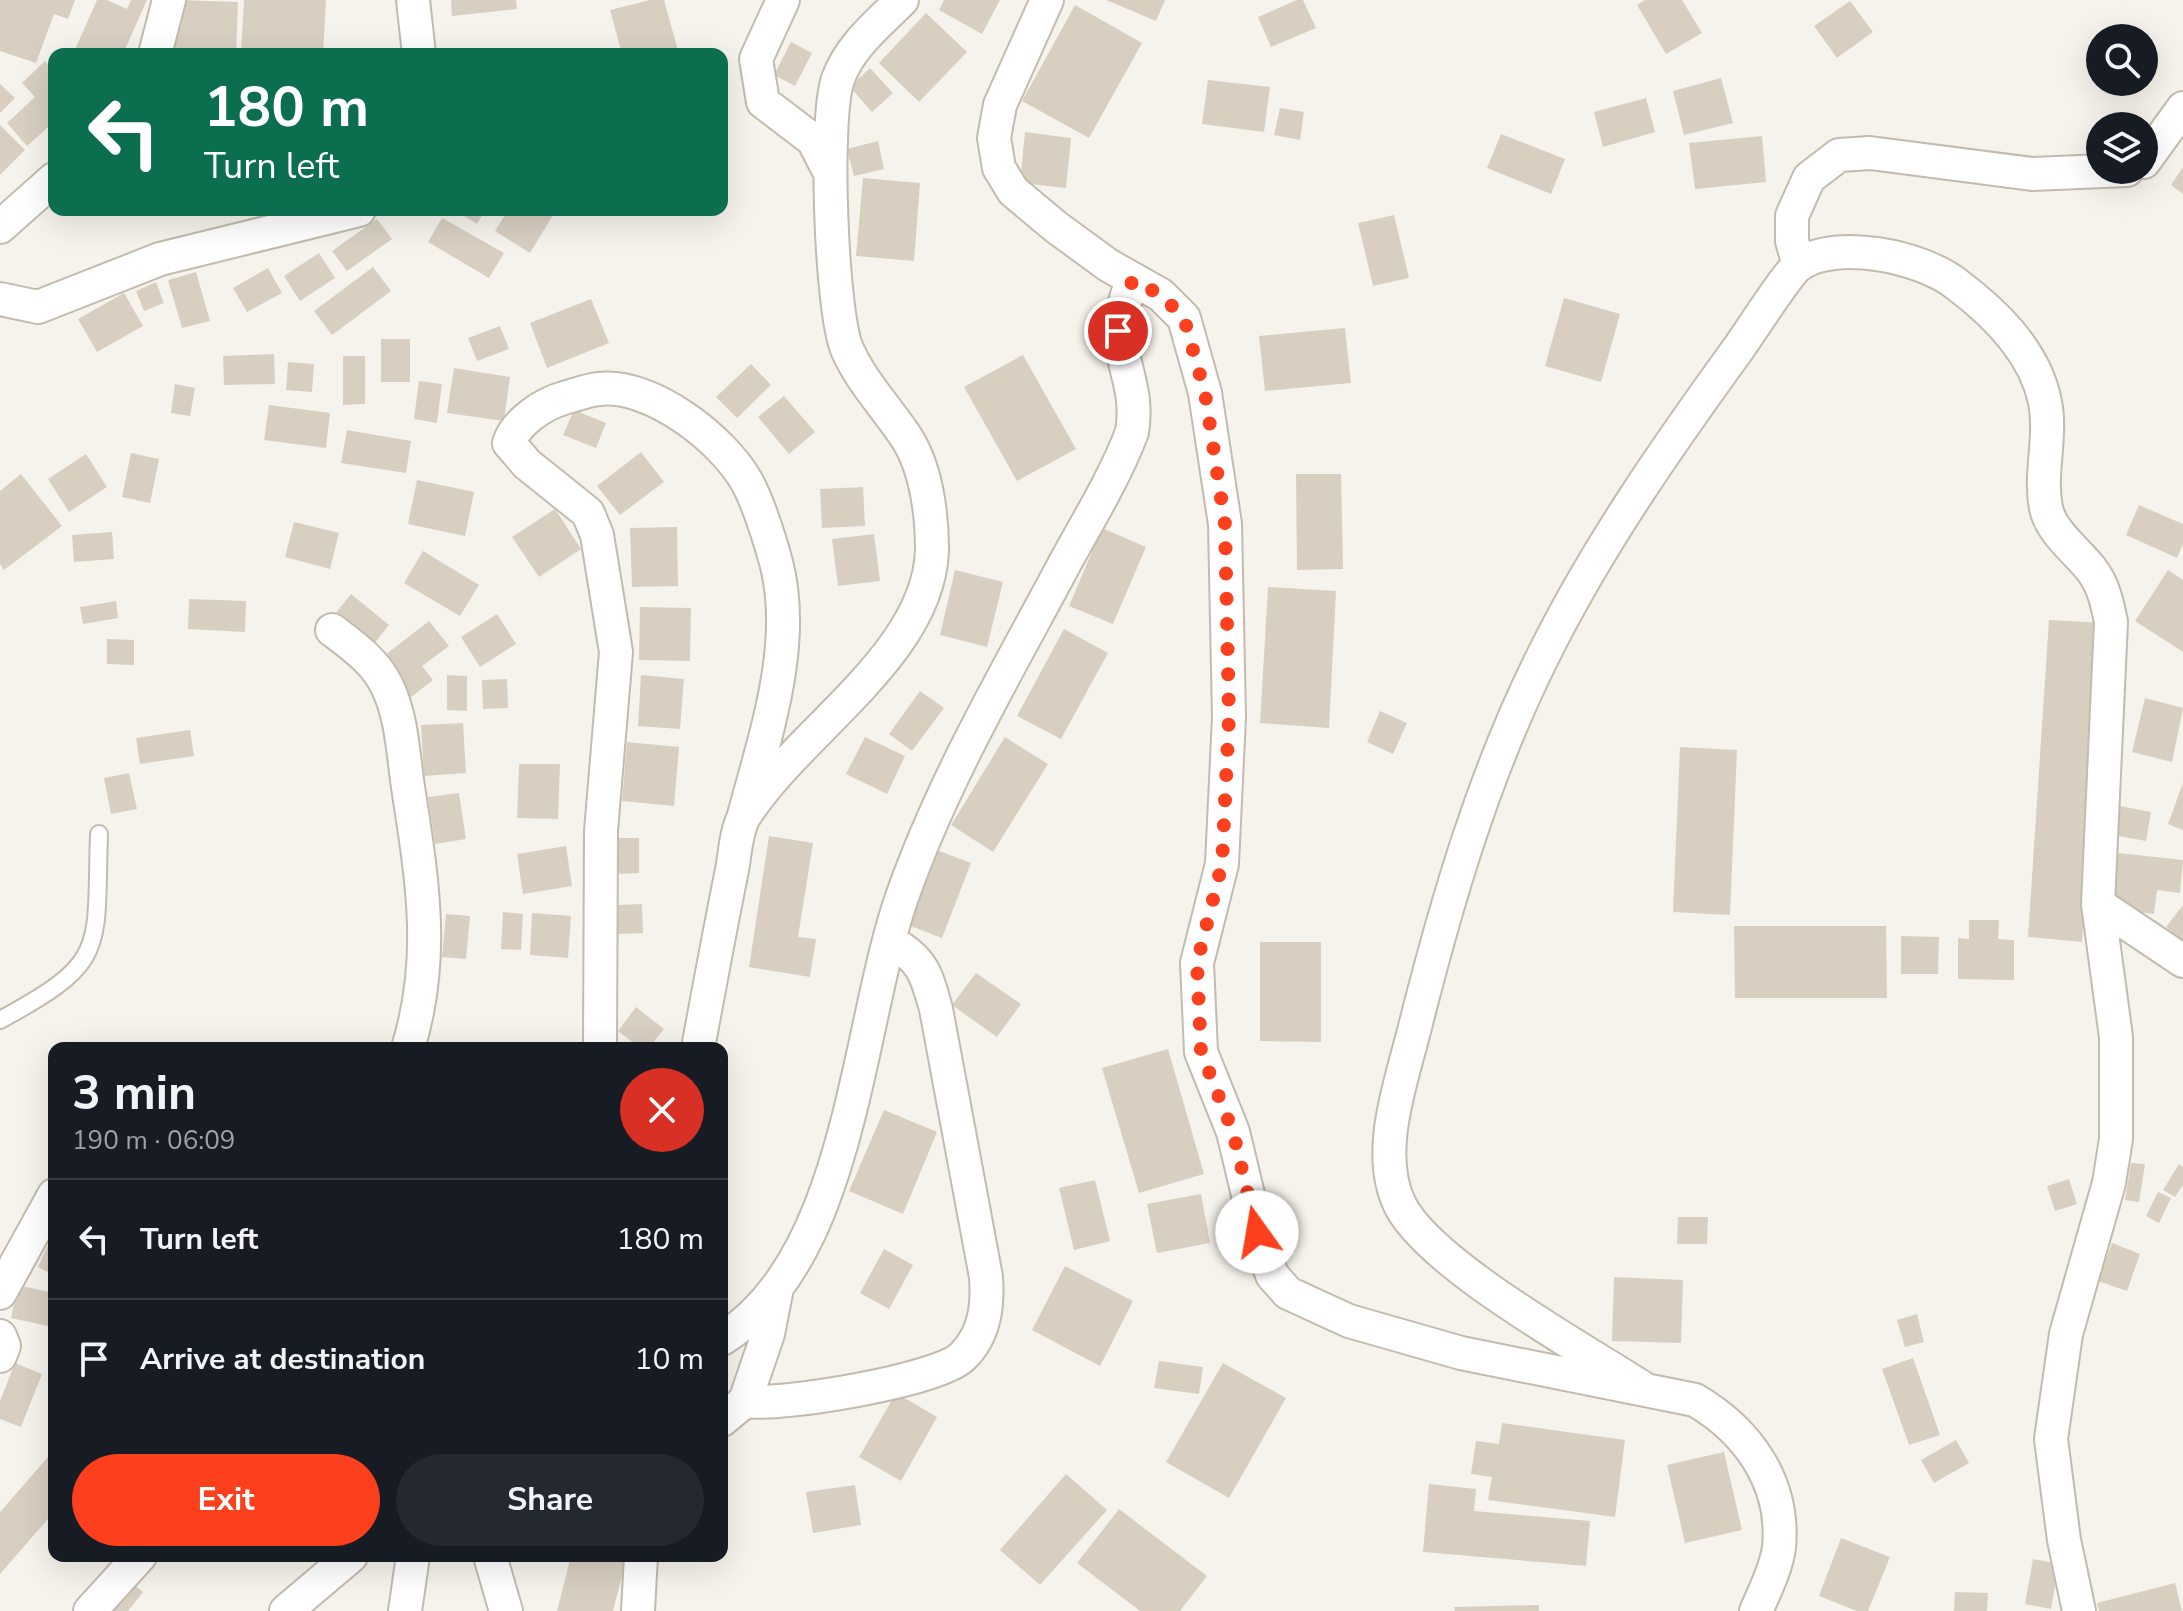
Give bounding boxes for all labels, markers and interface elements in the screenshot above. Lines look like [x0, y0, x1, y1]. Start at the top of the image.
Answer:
map controls [2086, 24, 2158, 184]
button: search [2086, 24, 2158, 96]
text: 180 m [204, 69, 369, 146]
icon: left [72, 80, 176, 184]
button: layers [2086, 112, 2158, 184]
text: Turn left [204, 142, 339, 191]
pin [1084, 297, 1152, 365]
icon: arrive [1096, 309, 1140, 353]
text: 3 min [72, 1060, 196, 1126]
button: close [620, 1068, 704, 1152]
text: 190 m · 06:09 [72, 1123, 235, 1158]
position arrow [1215, 1190, 1299, 1274]
icon: left [72, 1217, 116, 1261]
text: Turn left [140, 1219, 258, 1260]
text: 180 m [617, 1219, 704, 1260]
icon: arrive [72, 1337, 116, 1381]
text: Arrive at destination [140, 1339, 425, 1380]
text: 10 m [635, 1339, 704, 1380]
button: Exit [72, 1454, 380, 1546]
button: Share [396, 1454, 704, 1546]

